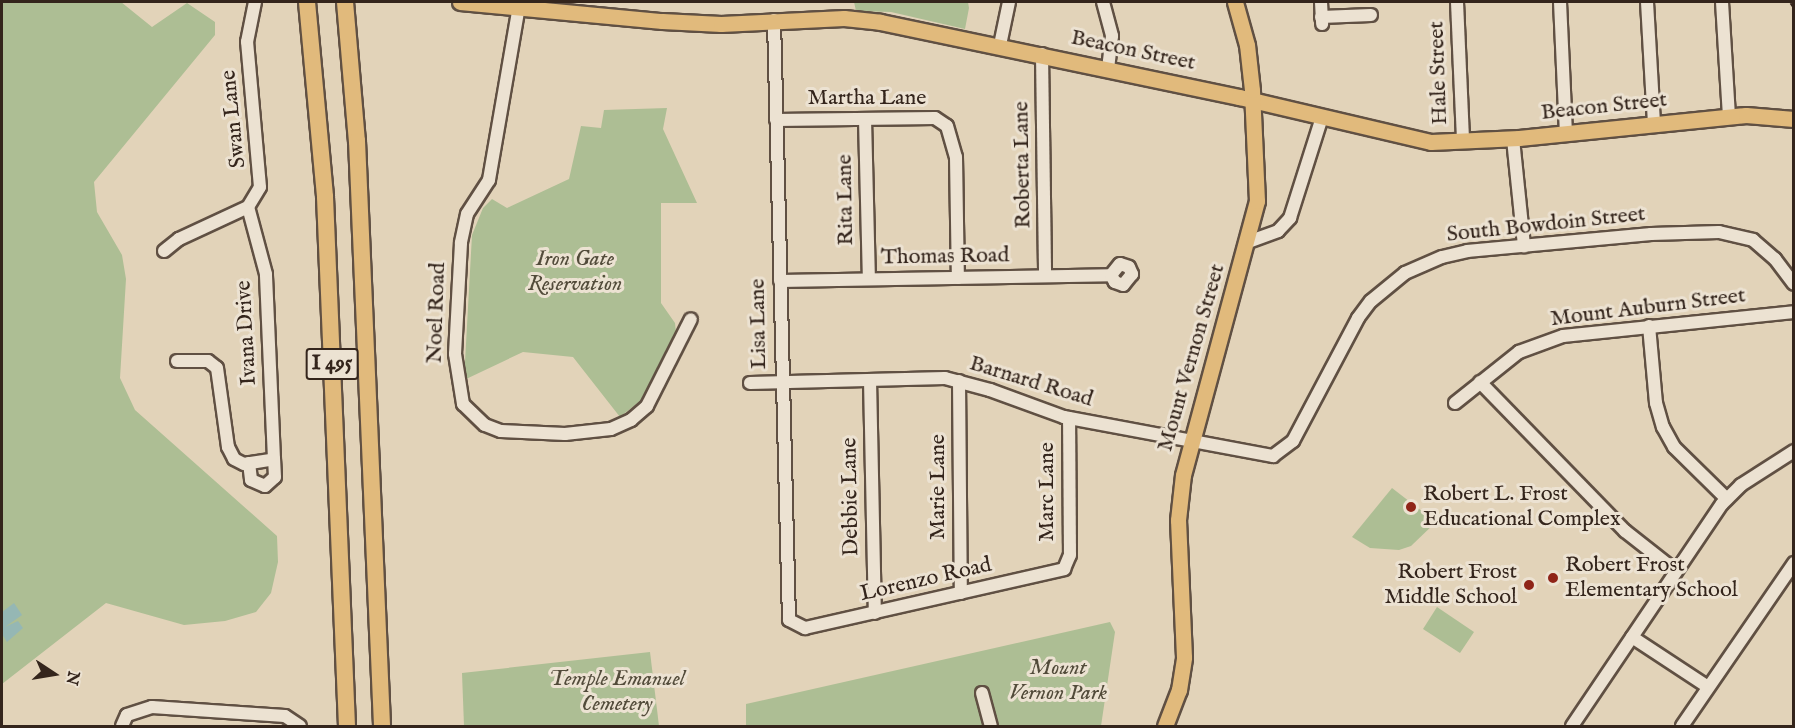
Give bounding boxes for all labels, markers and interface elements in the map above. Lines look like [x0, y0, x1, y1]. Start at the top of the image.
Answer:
street label: Hale Street [1424, 21, 1454, 125]
street label: Beacon Street [1068, 25, 1198, 77]
street label: Swan Lane [216, 69, 252, 169]
street label: Martha Lane [808, 86, 926, 112]
street label: Beacon Street [1540, 87, 1668, 127]
street label: Roberta Lane [1009, 101, 1037, 229]
street label: Rita Lane [832, 154, 860, 246]
street label: South Bowdoin Street [1445, 201, 1647, 249]
street label: Thomas Road [881, 243, 1009, 271]
park label: Iron Gate Reservation [528, 246, 622, 298]
street label: Mount Vernon Street [1153, 261, 1231, 455]
street label: Noel Road [422, 262, 452, 364]
street label: Lisa Lane [745, 279, 773, 369]
street label: Ivana Drive [231, 280, 263, 386]
street label: Mount Auburn Street [1549, 283, 1747, 333]
road number: I 495 [305, 346, 359, 382]
street label: Barnard Road [966, 351, 1096, 413]
street label: Marie Lane [926, 434, 952, 540]
street label: Debbie Lane [837, 437, 865, 557]
street label: Marc Lane [1035, 442, 1061, 542]
place label: Robert L. Frost Educational Complex [1423, 481, 1621, 532]
marker: Robert L. Frost Educational Complex [1404, 500, 1418, 514]
street label: Lorenzo Road [858, 552, 994, 608]
place label: Robert Frost Elementary School [1565, 552, 1738, 604]
place label: Robert Frost Middle School [1384, 559, 1517, 610]
marker: Robert Frost Elementary School [1546, 571, 1560, 585]
marker: Robert Frost Middle School [1522, 578, 1536, 592]
north arrow [24, 644, 84, 704]
park label: Mount Vernon Park [1009, 655, 1107, 706]
park label: Temple Emanuel Cemetery [549, 666, 685, 718]
text: N [60, 669, 83, 687]

